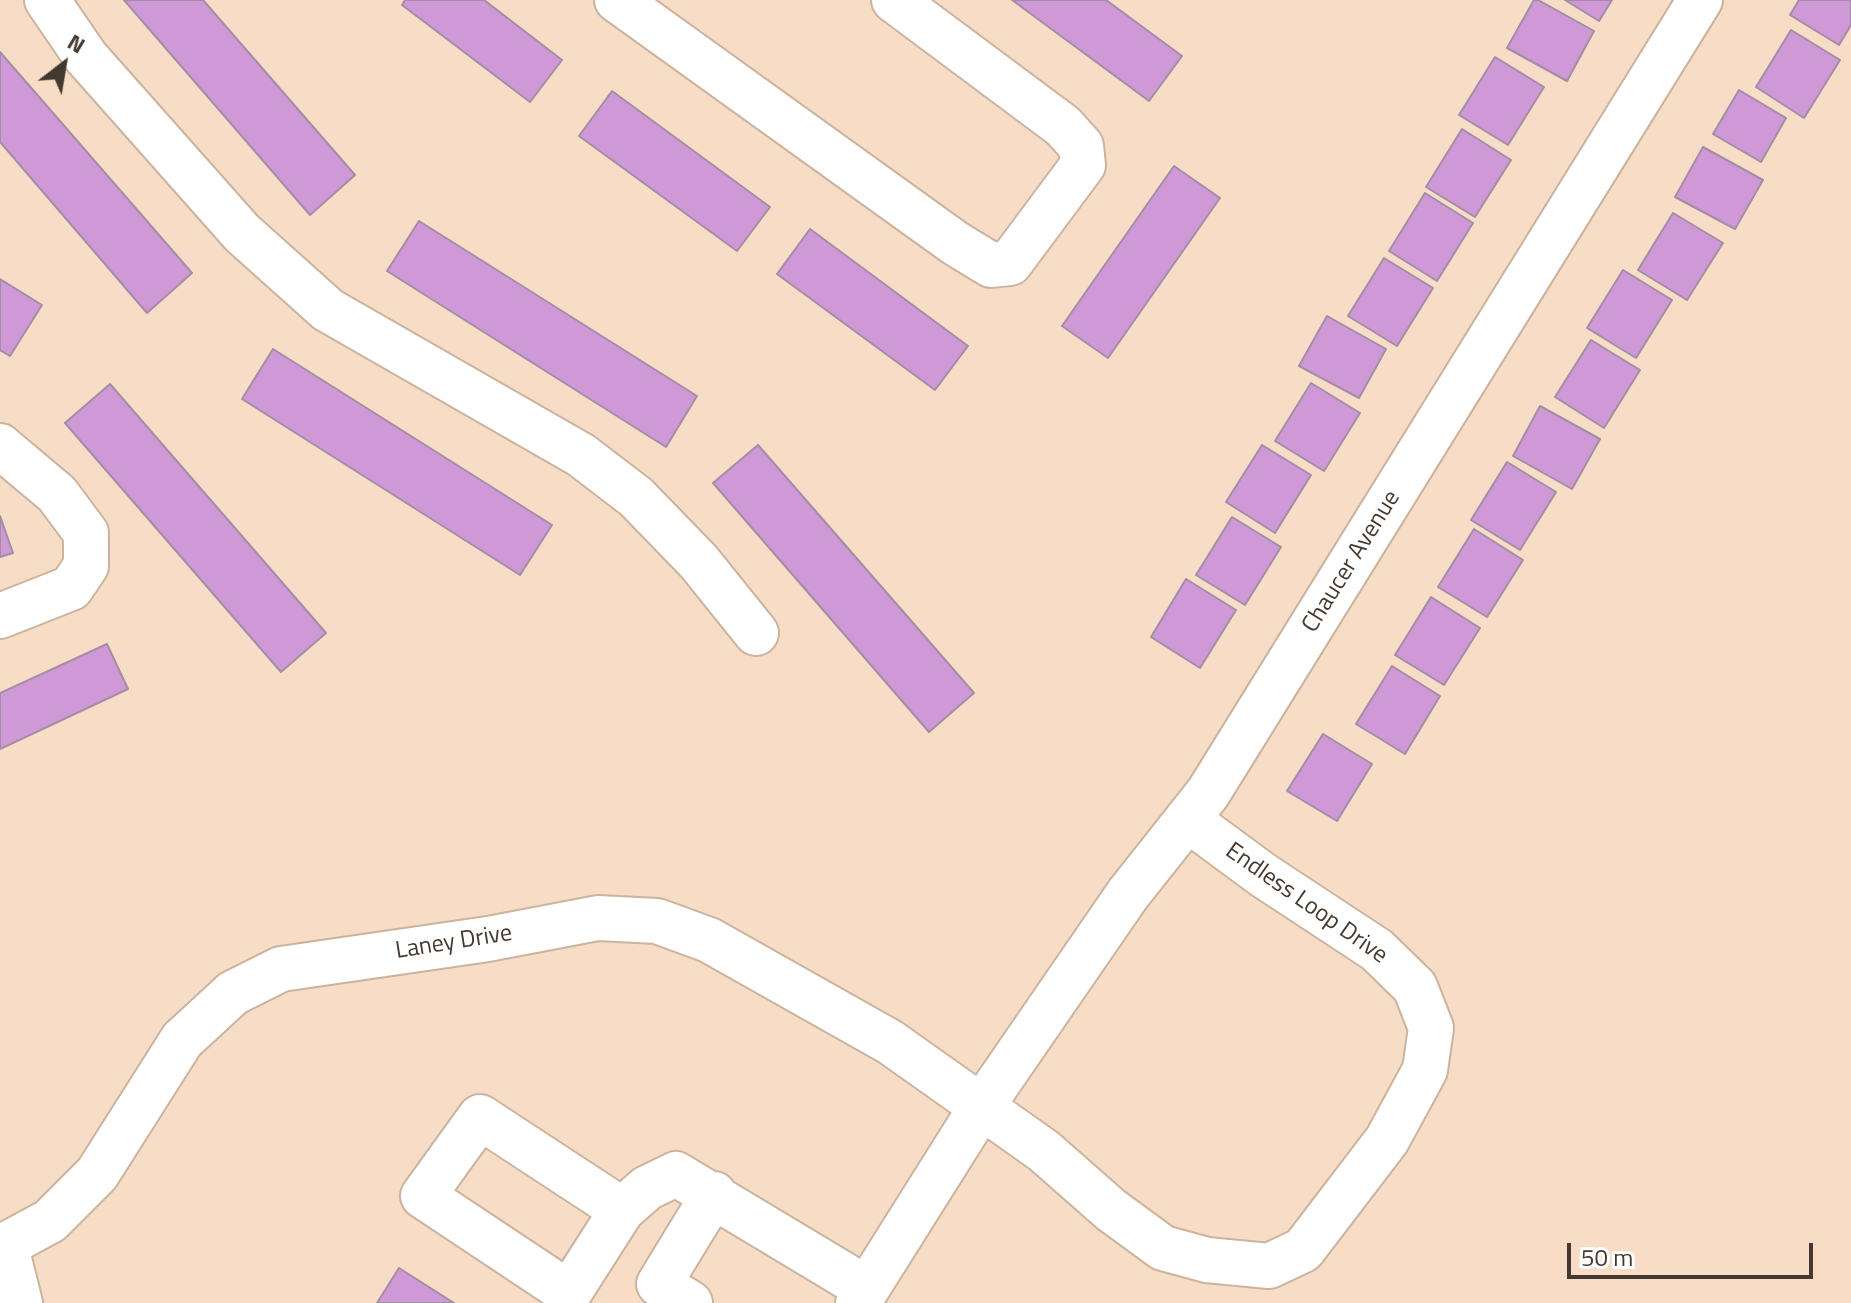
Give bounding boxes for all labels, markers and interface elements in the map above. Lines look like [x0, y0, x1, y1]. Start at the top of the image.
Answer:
north arrow [24, 24, 104, 104]
text: N [61, 25, 92, 62]
street label: Chaucer Avenue [1297, 486, 1407, 638]
street label: Endless Loop Drive [1219, 837, 1393, 971]
street label: Laney Drive [394, 920, 514, 966]
scale bar [1571, 1227, 1817, 1277]
text: 50 m [1581, 1239, 1633, 1275]

